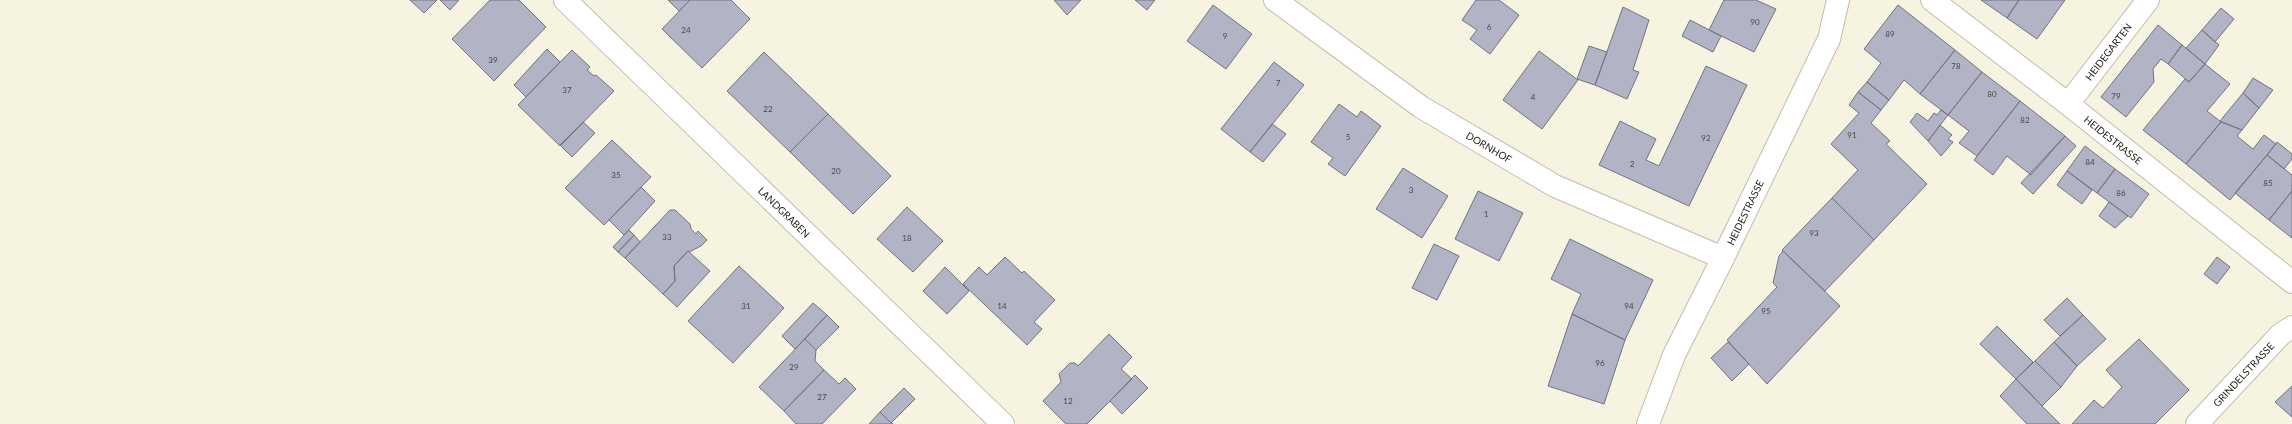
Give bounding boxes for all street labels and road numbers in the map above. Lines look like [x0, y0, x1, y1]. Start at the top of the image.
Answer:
street label: HEIDEGARTEN [2082, 21, 2134, 83]
street label: HEIDESTRASSE [2082, 113, 2145, 167]
street label: DORNHOF [1464, 129, 1514, 165]
street label: HEIDESTRASSE [1724, 178, 1766, 247]
street label: LANDGRABEN [756, 184, 813, 240]
street label: GRINDELSTRASSE [2210, 339, 2276, 409]

